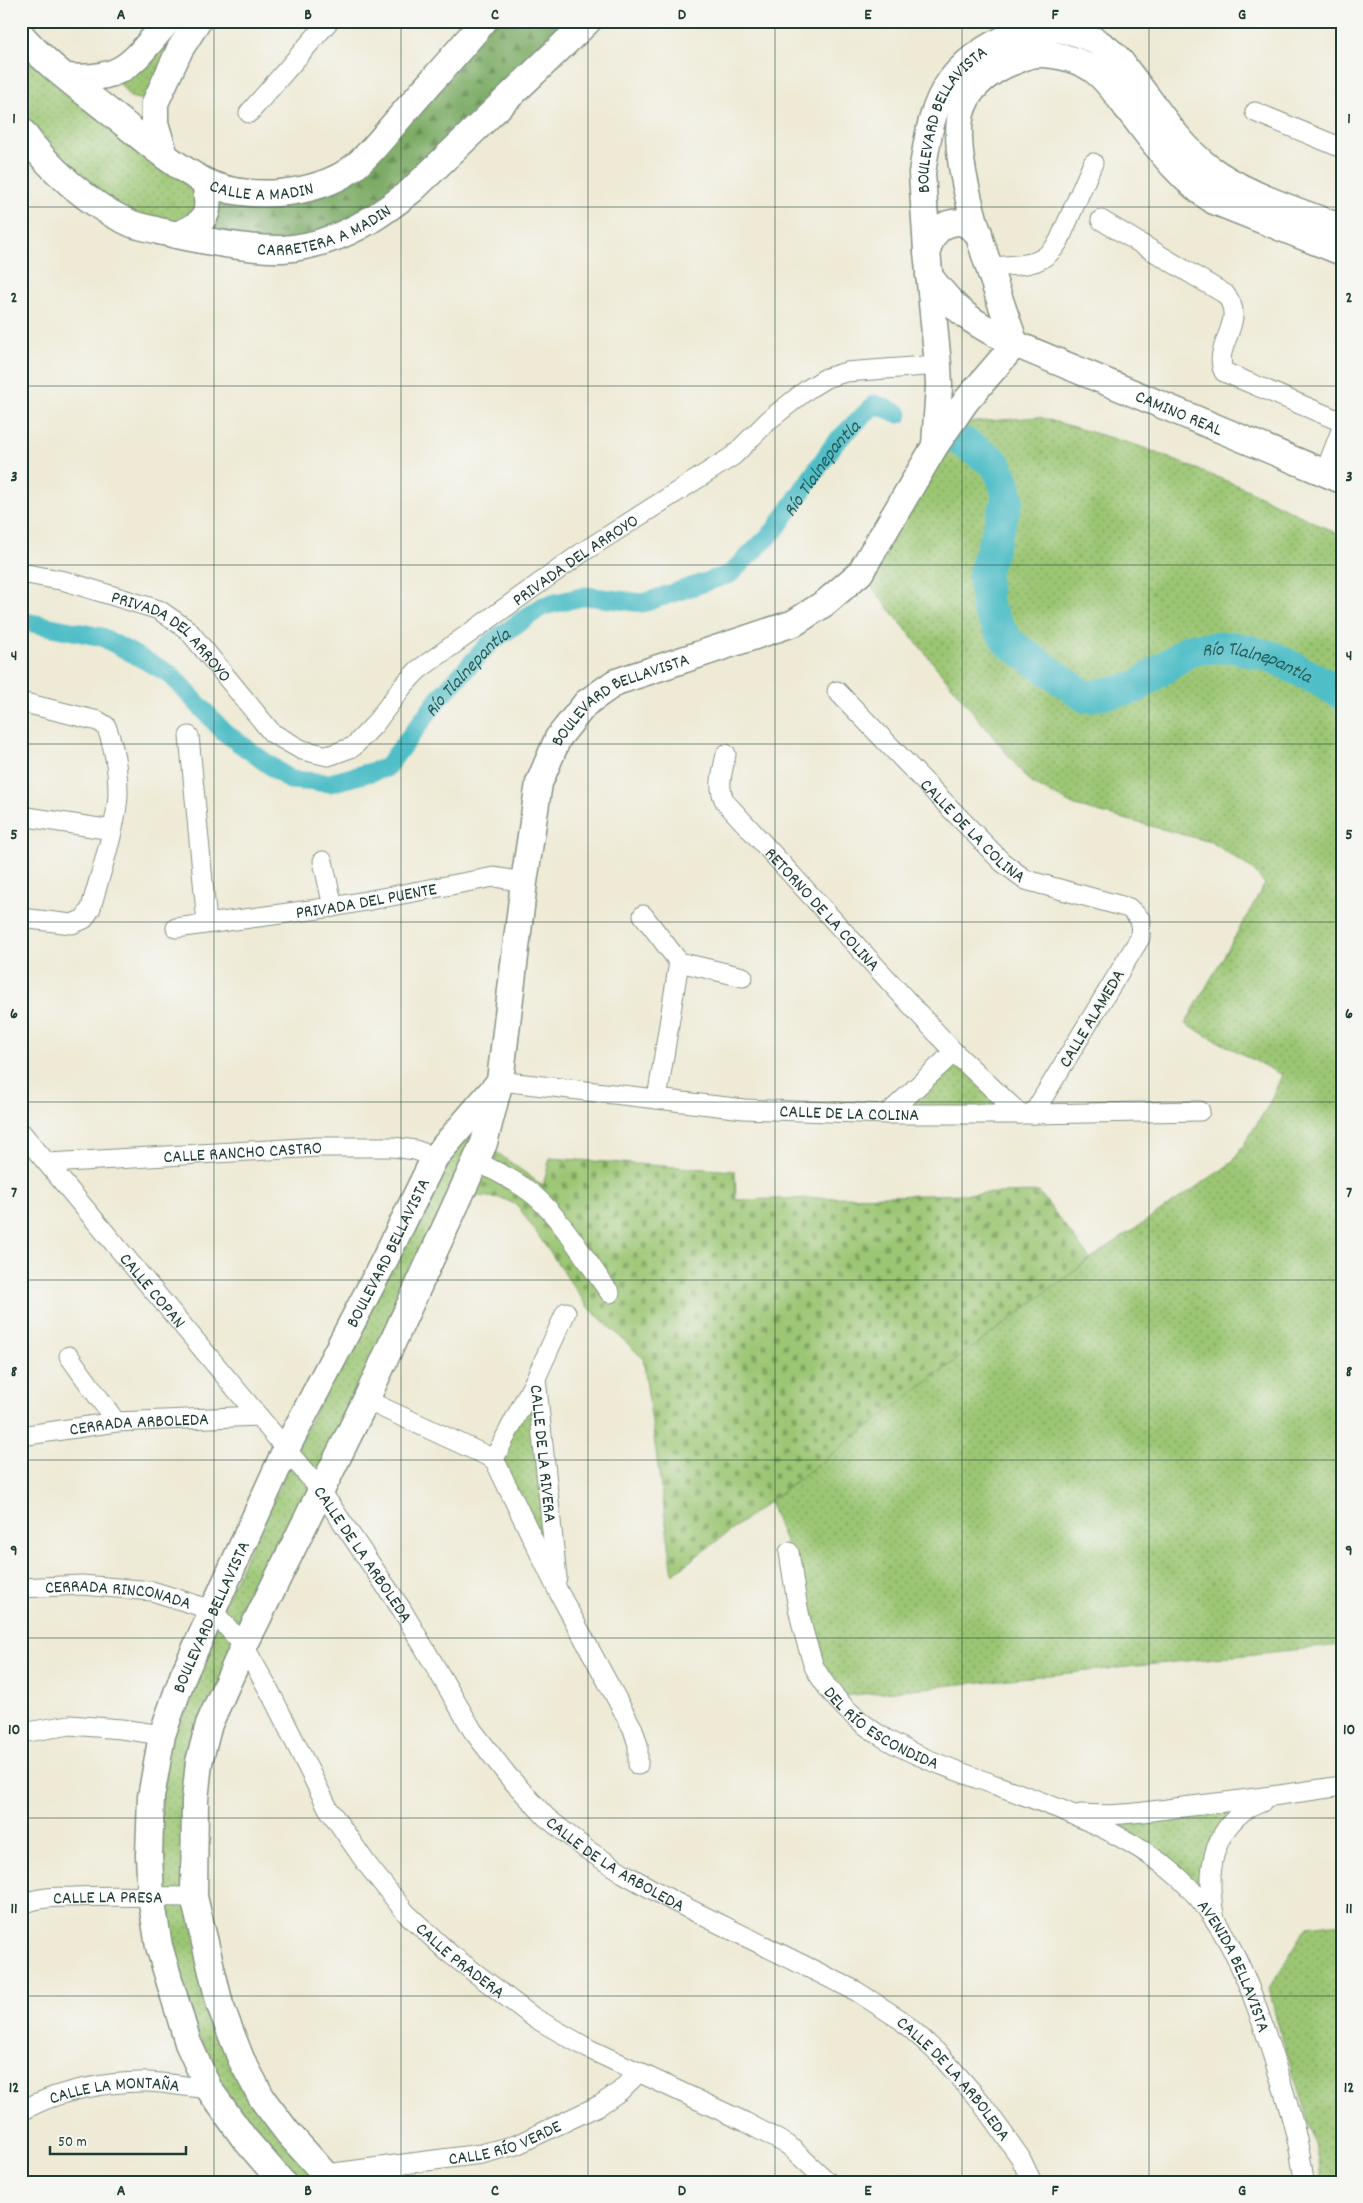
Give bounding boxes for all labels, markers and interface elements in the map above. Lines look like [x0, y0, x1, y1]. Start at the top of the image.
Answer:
text: A [117, 4, 126, 27]
text: B [304, 4, 312, 27]
text: C [491, 4, 499, 27]
text: D [678, 4, 687, 27]
text: E [864, 4, 872, 27]
text: F [1051, 4, 1059, 27]
text: G [1238, 4, 1246, 27]
street label: BOULEVARD BELLAVISTA [912, 41, 993, 194]
text: 1 [12, 108, 16, 131]
text: 1 [1347, 108, 1351, 131]
street label: CALLE A MADIN [205, 175, 317, 209]
street label: CARRETERA A MADIN [256, 200, 397, 264]
text: 2 [11, 287, 18, 310]
text: 2 [1346, 287, 1353, 310]
street label: CAMINO REAL [1131, 385, 1226, 444]
water label: Río Tlalnepantla [778, 415, 869, 523]
text: 3 [10, 466, 18, 489]
text: 3 [1345, 466, 1353, 489]
street label: PRIVADA DEL ARROYO [508, 509, 644, 613]
street label: PRIVADA DEL ARROYO [108, 586, 236, 689]
water label: Río Tlalnepantla [419, 622, 518, 724]
water label: Río Tlalnepantla [1201, 637, 1317, 692]
text: 4 [11, 645, 17, 668]
text: 4 [1346, 645, 1352, 668]
street label: BOULEVARD BELLAVISTA [546, 649, 693, 750]
street label: CALLE DE LA COLINA [913, 774, 1030, 890]
text: 5 [10, 824, 18, 847]
text: 5 [1345, 824, 1353, 847]
street label: RETORNO DE LA COLINA [758, 843, 885, 978]
street label: PRIVADA DEL PUENTE [294, 878, 439, 927]
street label: CALLE ALAMEDA [1054, 965, 1132, 1073]
text: 6 [10, 1003, 18, 1026]
text: 6 [1345, 1003, 1353, 1026]
street label: CALLE DE LA COLINA [779, 1100, 919, 1129]
street label: CALLE RANCHO CASTRO [163, 1137, 323, 1171]
street label: BOULEVARD BELLAVISTA [341, 1174, 438, 1333]
text: 7 [11, 1182, 17, 1205]
text: 7 [1346, 1182, 1352, 1205]
street label: CALLE COPAN [112, 1248, 190, 1335]
text: 8 [11, 1361, 18, 1384]
text: 8 [1346, 1361, 1353, 1384]
street label: CALLE DE LA RIVERA [522, 1384, 561, 1524]
street label: CERRADA ARBOLEDA [68, 1408, 210, 1444]
street label: CALLE DE LA ARBOLEDA [306, 1482, 417, 1629]
street label: BOULEVARD BELLAVISTA [168, 1537, 258, 1697]
text: 9 [10, 1540, 18, 1563]
text: 9 [1345, 1540, 1353, 1563]
street label: CERRADA RINCONADA [44, 1575, 194, 1618]
street label: DEL RÍO ESCONDIDA [816, 1682, 942, 1778]
text: 10 [8, 1719, 20, 1742]
text: 10 [1343, 1719, 1355, 1742]
street label: CALLE DE LA ARBOLEDA [539, 1811, 688, 1920]
street label: CALLE LA PRESA [53, 1886, 163, 1912]
street label: AVENIDA BELLAVISTA [1190, 1895, 1274, 2036]
text: 11 [10, 1898, 18, 1921]
text: 11 [1345, 1898, 1353, 1921]
street label: CALLE PRADERA [409, 1918, 509, 2006]
street label: CALLE DE LA ARBOLEDA [890, 2012, 1015, 2147]
street label: CALLE LA MONTAÑA [46, 2072, 181, 2112]
text: 12 [9, 2077, 19, 2100]
text: 12 [1344, 2077, 1354, 2100]
street label: CALLE RÍO VERDE [447, 2115, 566, 2173]
scale bar [50, 2123, 186, 2155]
text: 50 m [58, 2132, 87, 2154]
text: A [117, 2180, 126, 2203]
text: B [304, 2180, 312, 2203]
text: C [491, 2180, 499, 2203]
text: D [678, 2180, 687, 2203]
text: E [864, 2180, 872, 2203]
text: F [1051, 2180, 1059, 2203]
text: G [1238, 2180, 1246, 2203]

